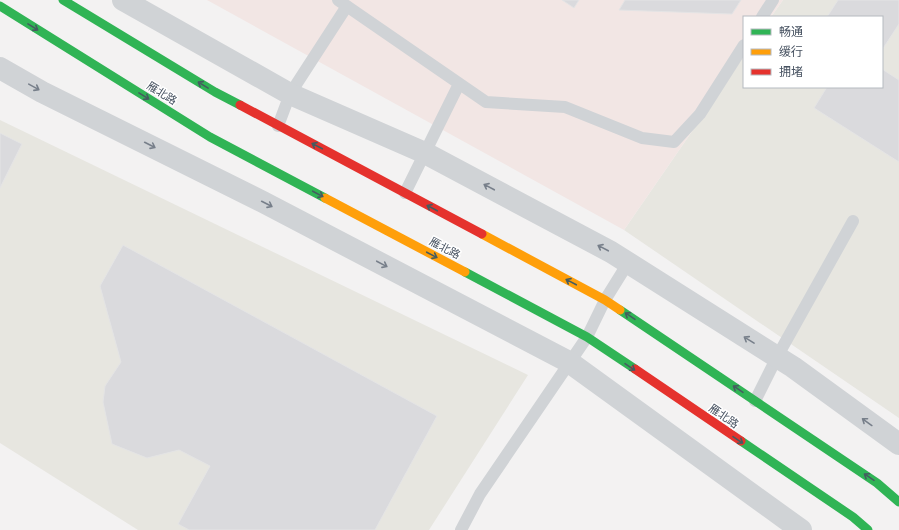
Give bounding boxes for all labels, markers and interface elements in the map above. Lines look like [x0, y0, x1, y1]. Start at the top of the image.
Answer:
legend [743, 16, 883, 88]
one-way arrow [27, 23, 38, 31]
text: 畅通 [779, 24, 803, 39]
text: 缓行 [779, 44, 803, 59]
text: 拥堵 [779, 64, 803, 79]
street label: 雁北路 [144, 78, 180, 108]
one-way arrow [197, 80, 208, 89]
one-way arrow [28, 84, 40, 91]
one-way arrow [138, 91, 149, 100]
one-way arrow [144, 142, 156, 150]
one-way arrow [311, 142, 323, 150]
one-way arrow [483, 183, 495, 190]
one-way arrow [311, 191, 323, 198]
one-way arrow [260, 200, 272, 208]
one-way arrow [426, 203, 438, 211]
street label: 雁北路 [427, 234, 463, 262]
one-way arrow [598, 244, 610, 252]
one-way arrow [426, 252, 438, 259]
one-way arrow [376, 261, 388, 268]
one-way arrow [565, 278, 577, 285]
one-way arrow [624, 312, 635, 321]
one-way arrow [743, 335, 755, 343]
one-way arrow [625, 363, 636, 371]
one-way arrow [732, 385, 743, 393]
street label: 雁北路 [706, 401, 742, 431]
one-way arrow [862, 417, 873, 426]
one-way arrow [732, 436, 743, 444]
one-way arrow [863, 473, 874, 481]

